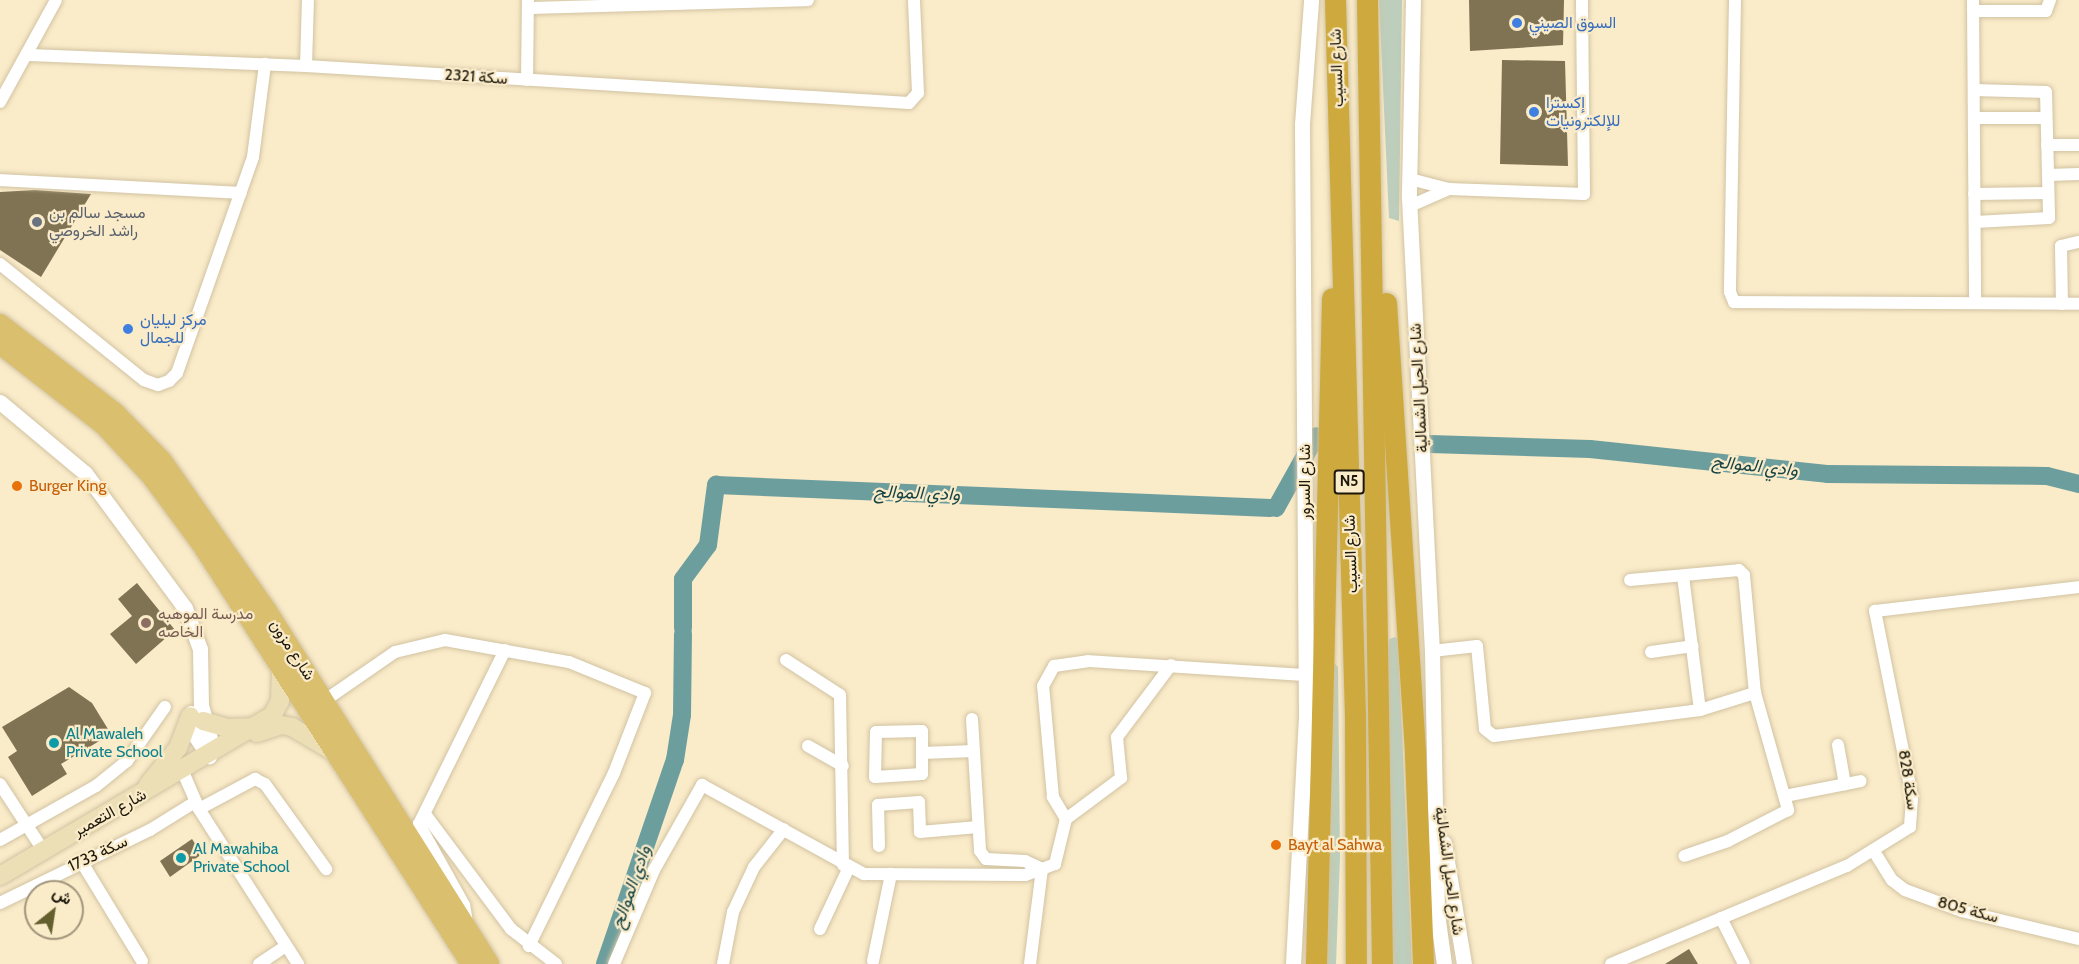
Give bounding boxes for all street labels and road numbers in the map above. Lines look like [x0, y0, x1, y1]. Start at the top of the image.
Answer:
street label: شارع السيب [1326, 29, 1348, 107]
street label: سكة 2321 [444, 65, 508, 89]
street label: شارع الحيل الشمالية [1406, 323, 1432, 453]
street label: شارع السرور [1295, 444, 1315, 520]
road number: N5 [1332, 470, 1366, 494]
street label: شارع السيب [1340, 515, 1362, 593]
street label: شارع مزون [265, 616, 319, 684]
street label: سكة 828 [1894, 749, 1922, 811]
street label: شارع التعمير [70, 785, 150, 841]
street label: شارع الحيل الشمالية [1430, 806, 1468, 936]
street label: سكة 1733 [65, 832, 131, 876]
street label: سكة 805 [1935, 893, 2001, 927]

